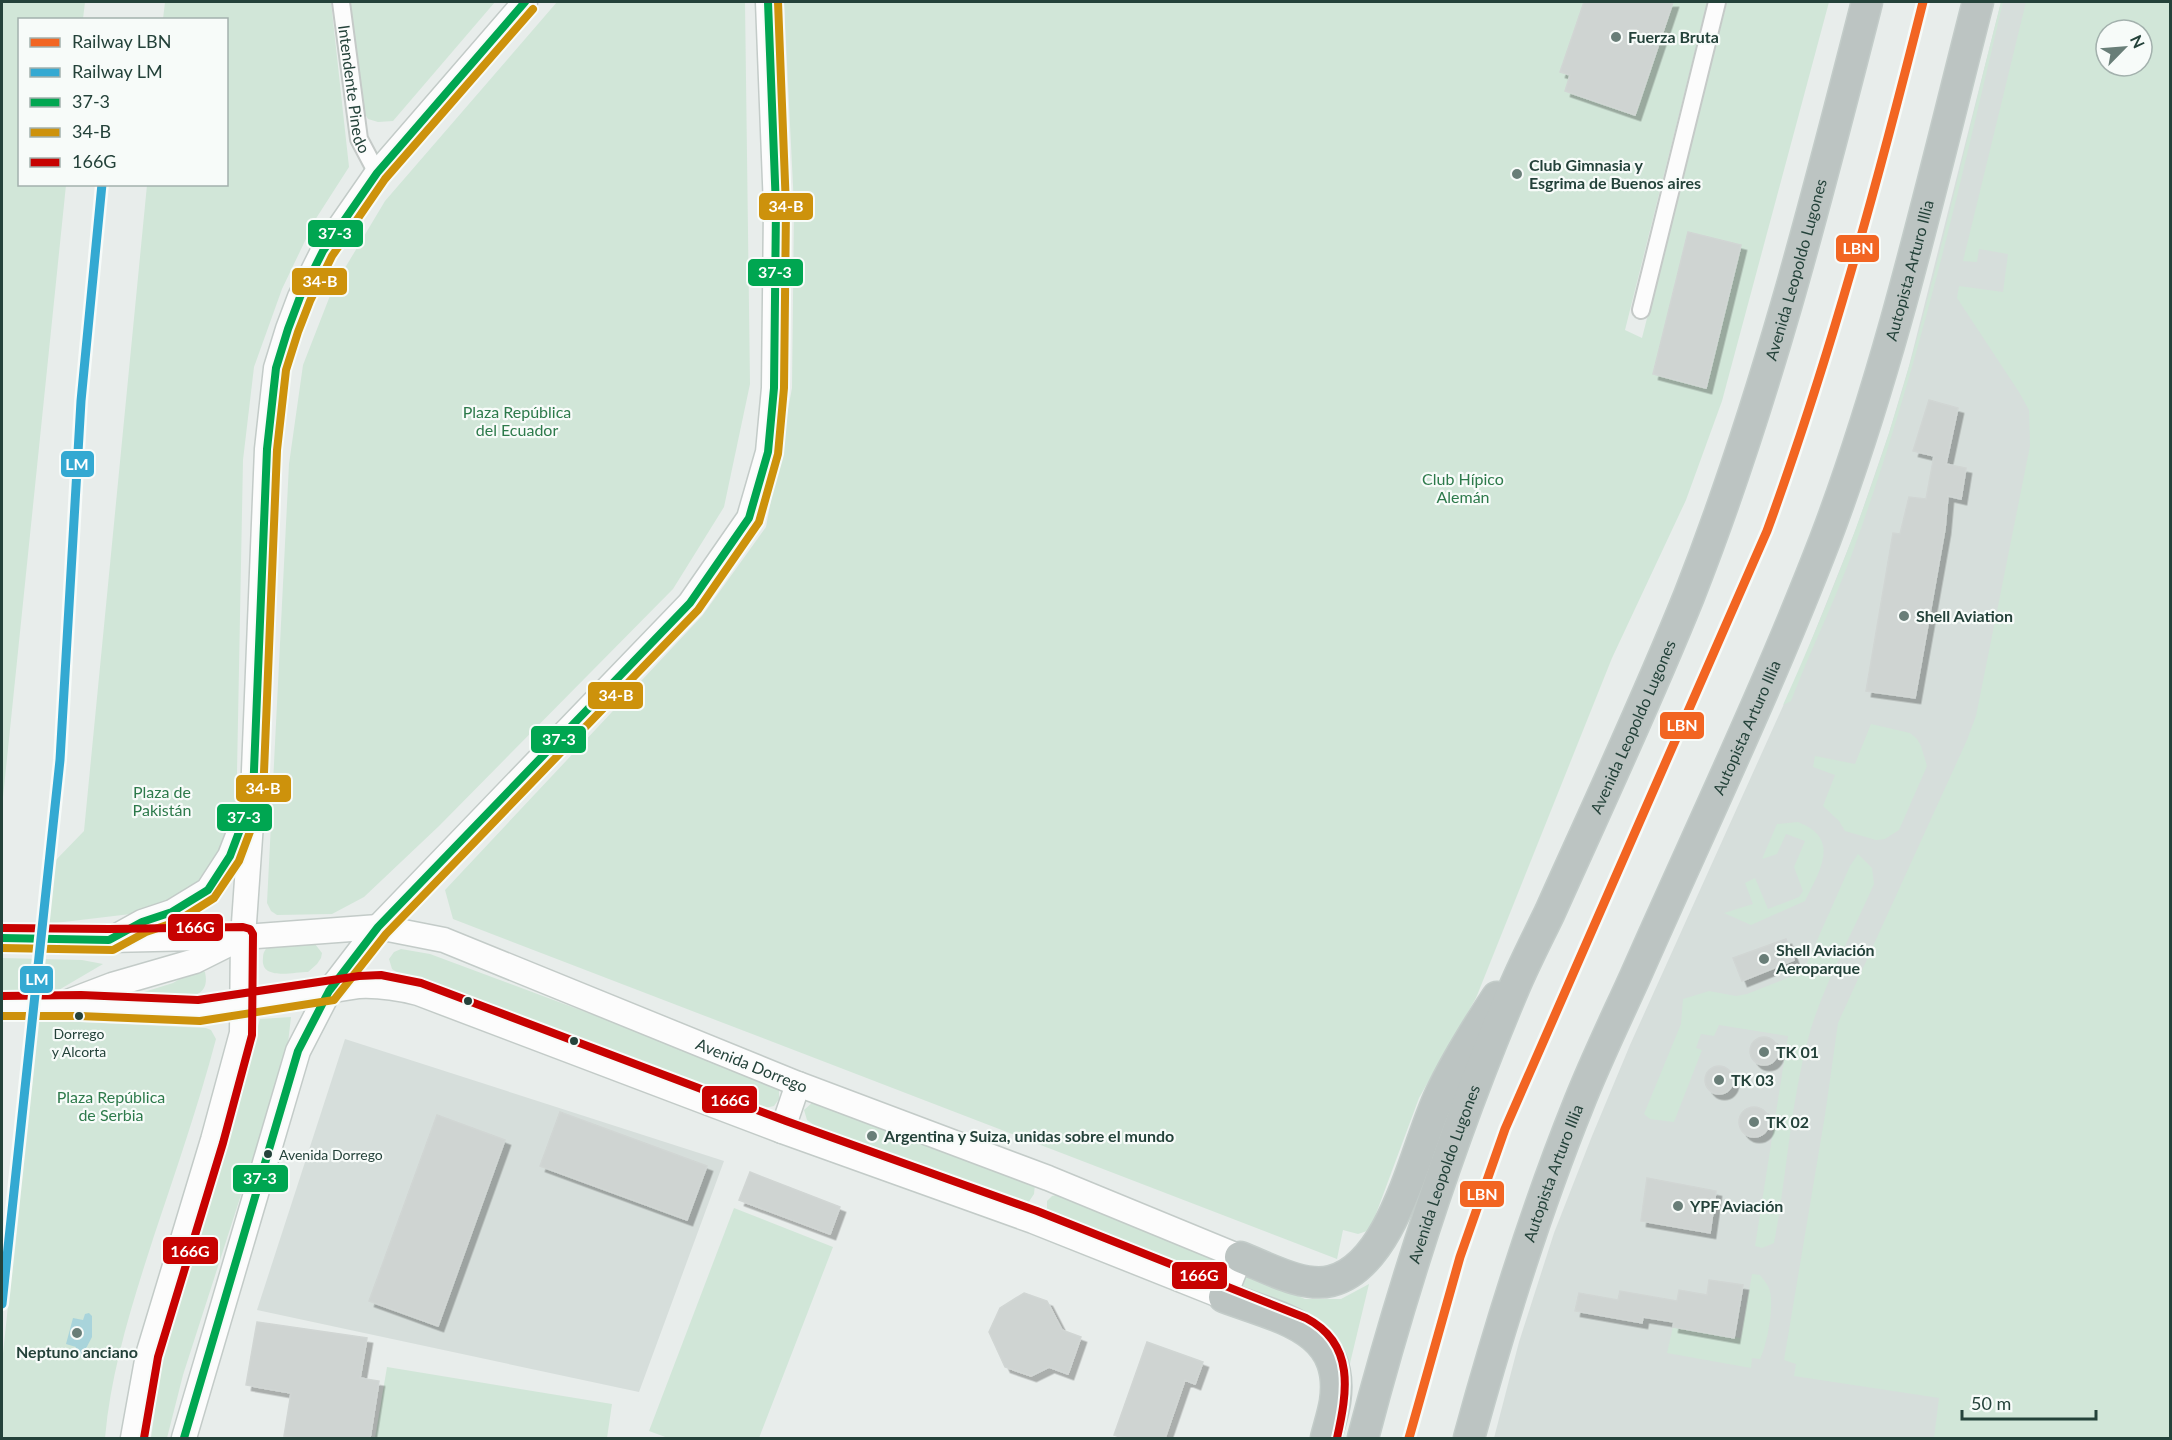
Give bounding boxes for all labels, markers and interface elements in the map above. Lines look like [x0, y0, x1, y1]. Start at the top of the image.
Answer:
legend [18, 18, 228, 186]
north arrow [2094, 18, 2154, 78]
street label: Intendente Pinedo [335, 24, 375, 156]
place label: Fuerza Bruta [1628, 27, 1719, 46]
text: Railway LBN [72, 30, 172, 52]
marker: Fuerza Bruta [1609, 30, 1623, 44]
text: N [2127, 32, 2149, 51]
text: Railway LM [72, 60, 163, 82]
text: 37-3 [72, 90, 110, 112]
text: 34-B [72, 120, 111, 142]
text: 166G [72, 150, 116, 172]
place label: Club Gimnasia y Esgrima de Buenos aires [1529, 155, 1701, 192]
marker: Club Gimnasia y Esgrima de Buenos aires [1510, 167, 1524, 181]
street label: Avenida Leopoldo Lugones [1761, 176, 1830, 363]
line badge: 34-B [758, 192, 814, 221]
text: 34-B [768, 196, 804, 215]
street label: Autopista Arturo Illia [1881, 198, 1937, 343]
line badge: 37-3 [307, 219, 364, 248]
text: 37-3 [318, 223, 352, 242]
line badge: LBN [1835, 234, 1880, 263]
text: LBN [1842, 238, 1874, 257]
line badge: 37-3 [747, 258, 804, 287]
text: 37-3 [758, 262, 792, 281]
line badge: 34-B [291, 267, 348, 296]
text: 34-B [302, 271, 338, 290]
park label: Plaza República del Ecuador [463, 402, 571, 439]
line badge: LM [60, 450, 95, 478]
text: LM [65, 454, 89, 473]
park label: Club Hípico Alemán [1422, 469, 1504, 506]
place label: Shell Aviation [1916, 606, 2013, 625]
marker: Shell Aviation [1897, 609, 1911, 623]
street label: Avenida Leopoldo Lugones [1586, 637, 1679, 817]
street label: Autopista Arturo Illia [1708, 657, 1784, 798]
line badge: 34-B [587, 681, 644, 710]
text: 34-B [598, 685, 634, 704]
line badge: LBN [1659, 711, 1705, 740]
text: LBN [1666, 715, 1698, 734]
line badge: 37-3 [530, 725, 587, 754]
text: 37-3 [542, 729, 576, 748]
line badge: 34-B [235, 774, 292, 803]
text: 34-B [245, 778, 281, 797]
park label: Plaza de Pakistán [133, 782, 191, 819]
line badge: 37-3 [216, 803, 273, 832]
text: 37-3 [227, 807, 261, 826]
line badge: 166G [167, 913, 224, 942]
text: 166G [175, 917, 215, 936]
place label: Shell Aviación Aeroparque [1775, 940, 1875, 977]
marker: Shell Aviación Aeroparque [1757, 952, 1771, 966]
line badge: LM [19, 965, 54, 994]
text: LM [25, 969, 49, 988]
unlabelled marker [462, 995, 474, 1007]
marker: Dorrego y Alcorta [73, 1010, 85, 1022]
place label: Dorrego y Alcorta [52, 1025, 106, 1060]
street label: Avenida Dorrego [693, 1034, 810, 1096]
unlabelled marker [568, 1035, 580, 1047]
place label: TK 01 [1776, 1042, 1819, 1061]
marker: TK 01 [1757, 1045, 1771, 1059]
place label: TK 03 [1731, 1070, 1774, 1089]
marker: TK 03 [1712, 1073, 1726, 1087]
street label: Avenida Leopoldo Lugones [1404, 1082, 1483, 1266]
line badge: 166G [701, 1085, 758, 1114]
park label: Plaza República de Serbia [57, 1087, 165, 1124]
text: 166G [710, 1090, 750, 1109]
street label: Autopista Arturo Illia [1519, 1101, 1587, 1244]
place label: TK 02 [1766, 1112, 1809, 1131]
marker: TK 02 [1747, 1115, 1761, 1129]
place label: Argentina y Suiza, unidas sobre el mundo [883, 1126, 1174, 1145]
marker: Argentina y Suiza, unidas sobre el mundo [865, 1129, 879, 1143]
place label: Avenida Dorrego [279, 1146, 383, 1163]
marker: Avenida Dorrego [262, 1148, 274, 1160]
line badge: 37-3 [232, 1164, 289, 1193]
text: 37-3 [243, 1168, 277, 1187]
line badge: LBN [1459, 1180, 1505, 1208]
text: LBN [1466, 1184, 1498, 1203]
place label: YPF Aviación [1689, 1196, 1783, 1215]
marker: YPF Aviación [1671, 1199, 1685, 1213]
line badge: 166G [162, 1236, 219, 1265]
text: 166G [170, 1241, 210, 1260]
line badge: 166G [1171, 1261, 1228, 1290]
text: 166G [1179, 1265, 1219, 1284]
marker: Neptuno anciano [70, 1326, 84, 1340]
place label: Neptuno anciano [16, 1342, 138, 1361]
scale bar [1962, 1383, 2096, 1421]
text: 50 m [1971, 1392, 2011, 1414]

